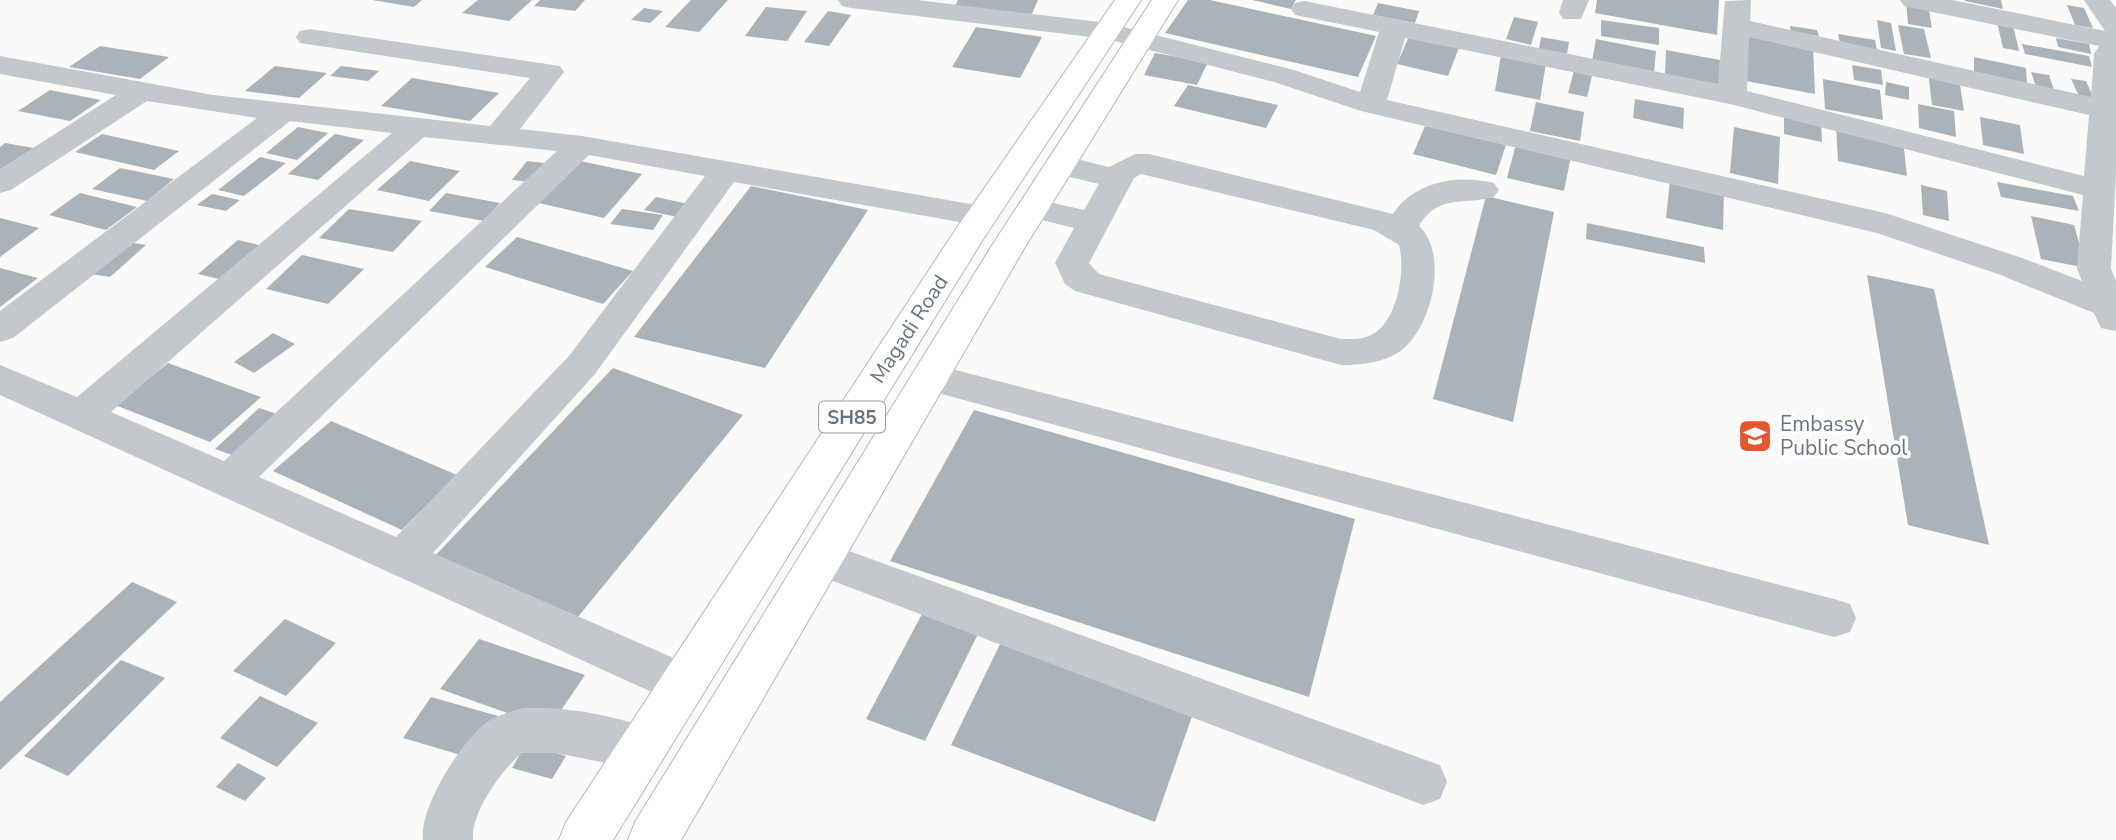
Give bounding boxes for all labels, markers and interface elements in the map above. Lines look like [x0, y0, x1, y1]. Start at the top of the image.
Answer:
street label: Magadi Road [864, 269, 954, 389]
road number: SH85 [819, 402, 885, 432]
place label: Embassy Public School [1780, 410, 1908, 462]
school or university icon: Embassy Public School [1736, 417, 1774, 455]

